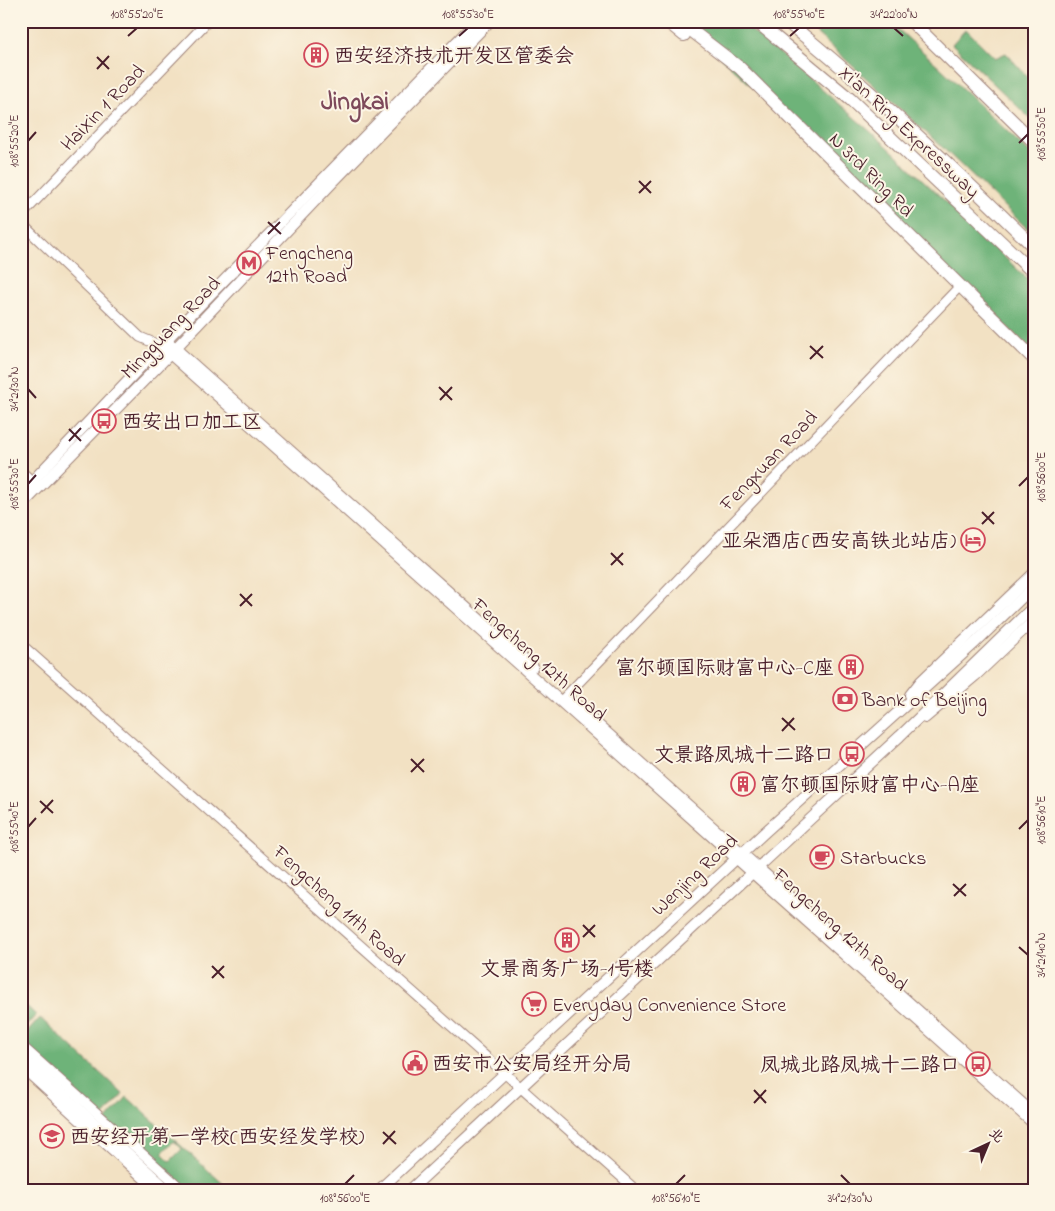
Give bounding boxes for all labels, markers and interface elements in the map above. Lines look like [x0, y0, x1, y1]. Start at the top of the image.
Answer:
text: 108°55'20"E [111, 6, 163, 24]
text: 108°55'30"E [442, 6, 494, 24]
text: 108°55'40"E [773, 6, 825, 24]
text: 34°22'00"N [870, 6, 918, 24]
building icon: 西安经济技术开发区管委会 [303, 42, 329, 68]
place label: 西安经济技术开发区管委会 [334, 43, 574, 72]
street label: HaiXin 1 Road [55, 59, 153, 159]
street label: Xi'an Ring Expressway [830, 60, 985, 207]
district label: Jingkai [321, 85, 389, 123]
text: 108°55'50"E [1033, 107, 1051, 161]
text: 108°55'20"E [6, 115, 24, 167]
street label: N 3rd Ring Rd [820, 127, 919, 226]
place label: Fengcheng 12th Road [265, 240, 353, 292]
metro station icon: Fengcheng 12th Road [236, 250, 262, 276]
street label: Mingguang Road [115, 271, 229, 387]
text: 34°21'30"N [6, 366, 24, 412]
street label: Fengxuan Road [713, 405, 826, 520]
bus stop icon: 西安出口加工区 [91, 408, 117, 434]
place label: 西安出口加工区 [122, 409, 262, 438]
text: 108°56'00"E [1033, 452, 1051, 502]
text: 108°55'30"E [6, 458, 24, 510]
hotel icon: 亚朵酒店(西安高铁北站店) [960, 527, 986, 553]
place label: 亚朵酒店(西安高铁北站店) [722, 528, 956, 557]
street label: Fengcheng 12th Road [463, 592, 612, 730]
building icon: 富尔顿国际财富中心-C座 [838, 654, 864, 680]
place label: 富尔顿国际财富中心-C座 [616, 655, 834, 684]
bank icon: Bank of Beijing [832, 686, 858, 712]
place label: Bank of Beijing [861, 687, 987, 717]
bus stop icon: 文景路凤城十二路口 [839, 741, 865, 767]
place label: 文景路凤城十二路口 [654, 742, 834, 771]
building icon: 富尔顿国际财富中心-A座 [730, 771, 756, 797]
place label: 富尔顿国际财富中心-A座 [760, 772, 980, 801]
text: 108°56'10"E [1033, 795, 1051, 845]
text: 108°55'40"E [6, 801, 24, 853]
street label: Wenjing Road [646, 828, 746, 924]
street label: Fengcheng 11th Road [264, 839, 411, 975]
cafe icon: Starbucks [809, 844, 835, 870]
place label: Starbucks [840, 845, 926, 874]
street label: Fengcheng 12th Road [764, 862, 913, 1000]
building icon: 文景商务广场-1号楼 [554, 927, 580, 953]
text: 34°21'40"N [1033, 932, 1051, 978]
place label: 文景商务广场-1号楼 [480, 956, 654, 985]
supermarket icon: Everyday Convenience Store [521, 991, 547, 1017]
place label: Everyday Convenience Store [552, 992, 786, 1021]
public building icon: 西安市公安局经开分局 [402, 1050, 428, 1076]
place label: 西安市公安局经开分局 [432, 1051, 632, 1080]
bus stop icon: 凤城北路凤城十二路口 [965, 1051, 991, 1077]
place label: 凤城北路凤城十二路口 [760, 1052, 960, 1081]
north arrow [962, 1118, 1012, 1168]
school or university icon: 西安经开第一学校(西安经发学校) [39, 1123, 65, 1149]
text: 北 [984, 1123, 1008, 1148]
place label: 西安经开第一学校(西安经发学校) [70, 1124, 364, 1153]
text: 108°56'00"E [320, 1190, 370, 1208]
text: 108°56'10"E [651, 1190, 701, 1208]
text: 34°21'30"N [827, 1190, 873, 1208]

